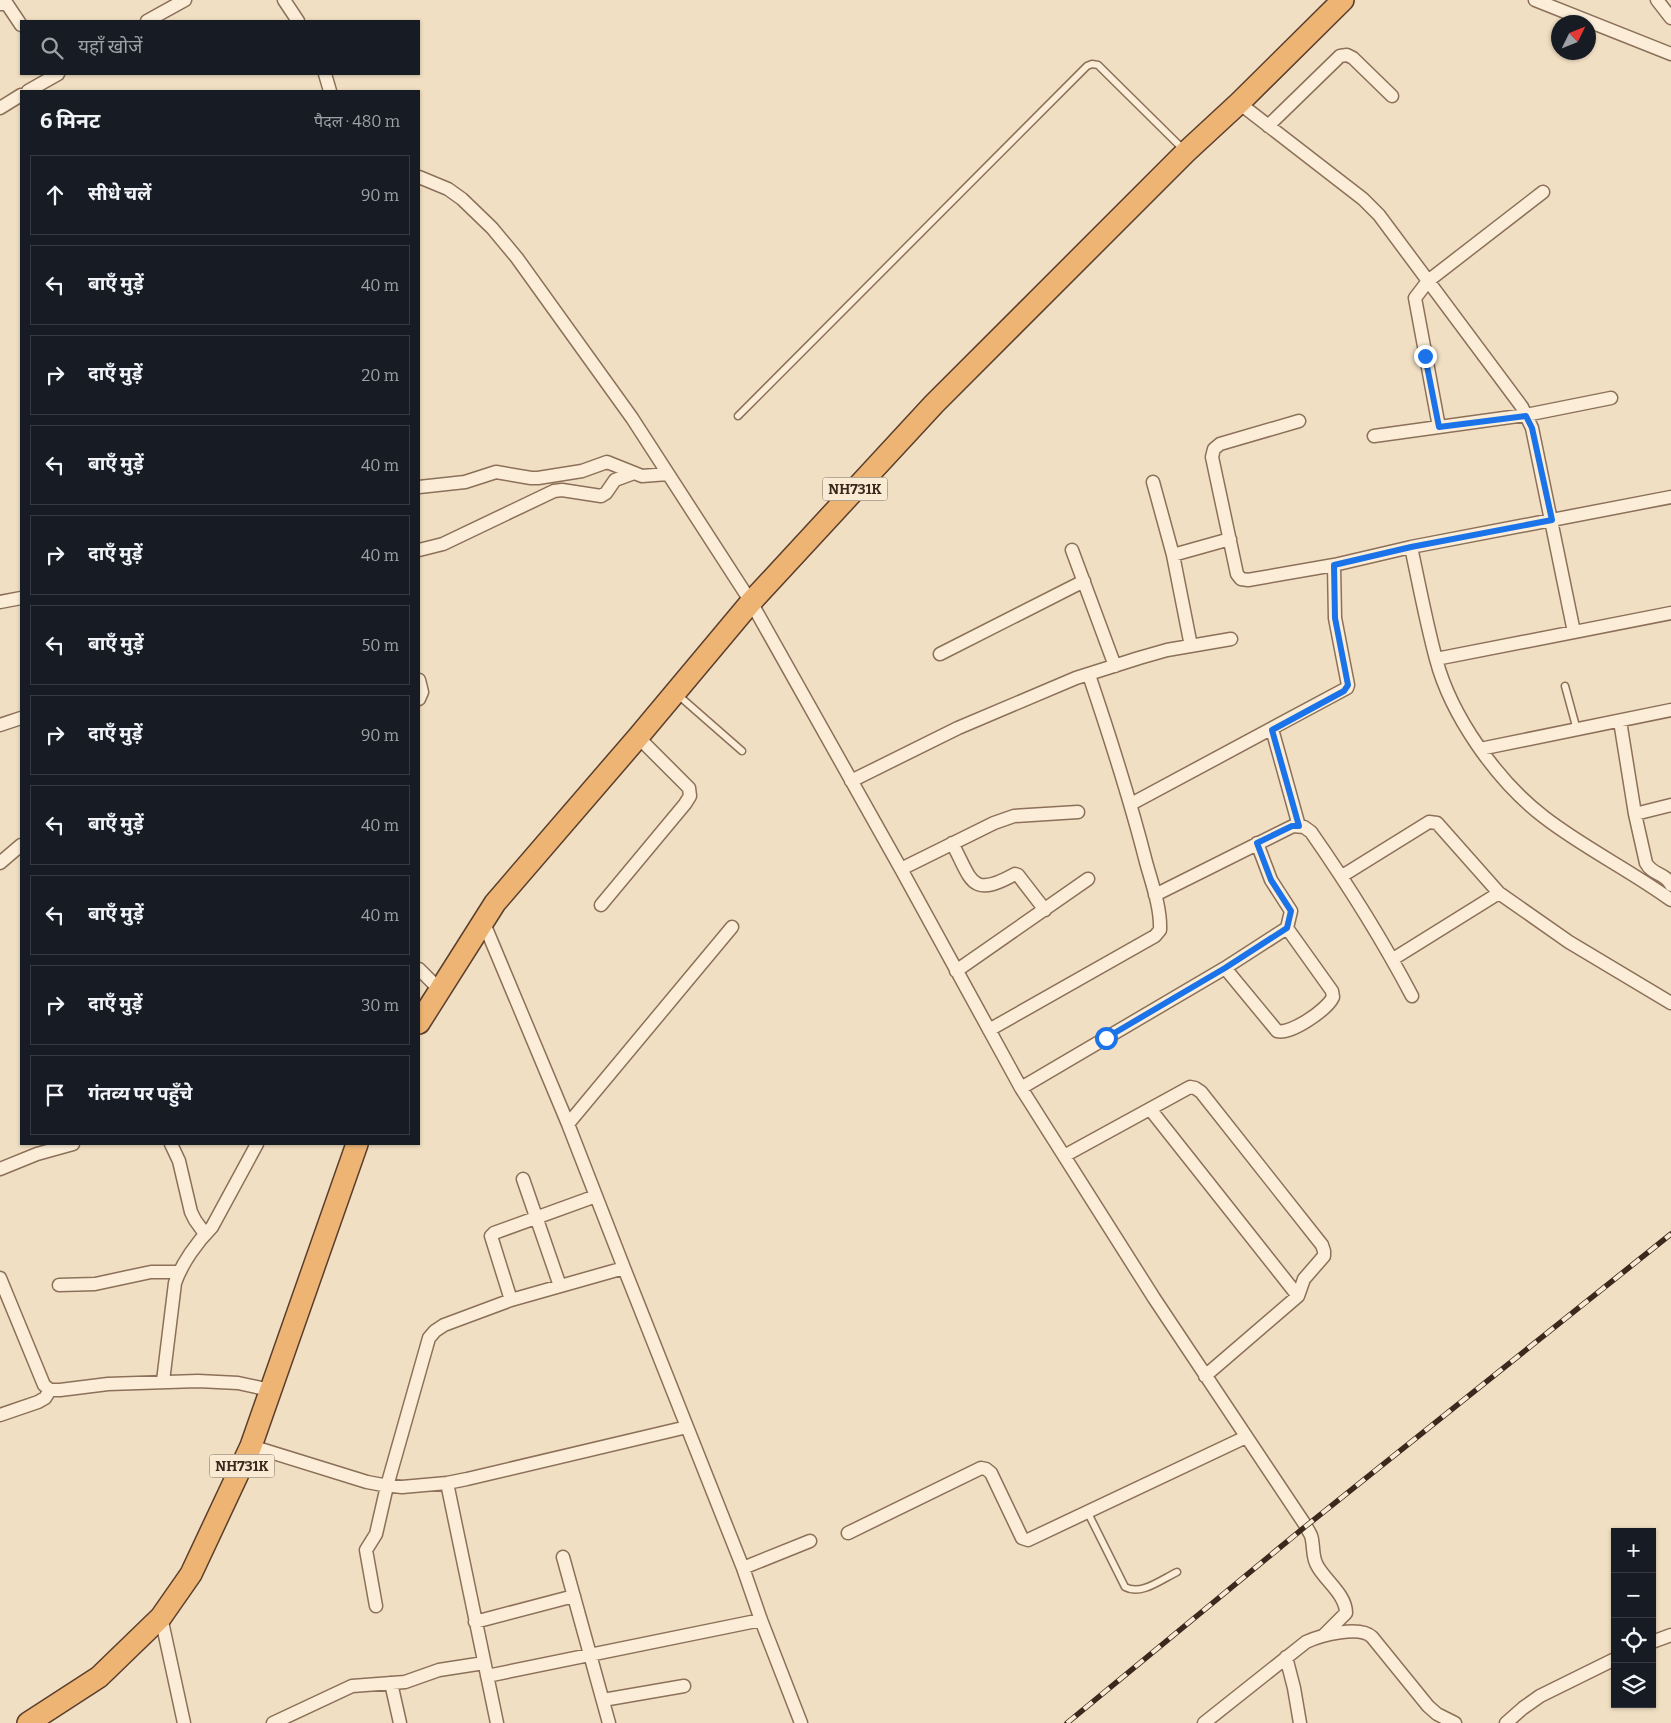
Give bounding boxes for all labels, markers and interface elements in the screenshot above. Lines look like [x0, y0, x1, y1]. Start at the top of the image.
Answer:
north arrow [1551, 15, 1596, 60]
search box [20, 20, 420, 75]
icon: search [38, 34, 66, 62]
text: यहाँ खोजें [78, 35, 142, 58]
text: 6 मिनट [40, 108, 100, 134]
text: पैदल · 480 m [314, 112, 400, 131]
icon: ahead [41, 181, 69, 209]
text: सीधे चलें [88, 182, 151, 205]
text: 90 m [361, 186, 399, 205]
icon: left [41, 271, 69, 299]
text: बाएँ मुड़ें [88, 272, 144, 295]
text: 40 m [361, 276, 399, 295]
route end [1414, 345, 1437, 368]
icon: right [41, 361, 69, 389]
text: दाएँ मुड़ें [88, 362, 142, 385]
text: 20 m [362, 366, 399, 385]
icon: left [41, 451, 69, 479]
text: बाएँ मुड़ें [88, 452, 144, 475]
text: 40 m [361, 456, 399, 475]
road number: NH731K [822, 478, 888, 500]
icon: right [41, 541, 69, 569]
text: दाएँ मुड़ें [88, 542, 142, 565]
text: 40 m [361, 546, 399, 565]
icon: left [41, 631, 69, 659]
text: बाएँ मुड़ें [88, 632, 144, 655]
text: 50 m [362, 636, 399, 655]
icon: right [41, 721, 69, 749]
text: दाएँ मुड़ें [88, 722, 142, 745]
text: 90 m [361, 726, 399, 745]
icon: left [41, 811, 69, 839]
text: बाएँ मुड़ें [88, 812, 144, 835]
text: 40 m [361, 816, 399, 835]
icon: left [41, 901, 69, 929]
text: बाएँ मुड़ें [88, 902, 144, 925]
text: 40 m [361, 906, 399, 925]
icon: right [41, 991, 69, 1019]
text: दाएँ मुड़ें [88, 992, 142, 1015]
text: 30 m [361, 996, 399, 1015]
route start [1095, 1027, 1118, 1050]
icon: arrive [41, 1081, 69, 1109]
text: गंतव्य पर पहुँचे [88, 1082, 193, 1105]
road number: NH731K [210, 1454, 274, 1478]
map controls [1611, 1528, 1656, 1708]
button: + [1611, 1528, 1656, 1573]
button: − [1611, 1573, 1656, 1618]
button: locate [1611, 1618, 1656, 1663]
button: layers [1611, 1663, 1656, 1708]

